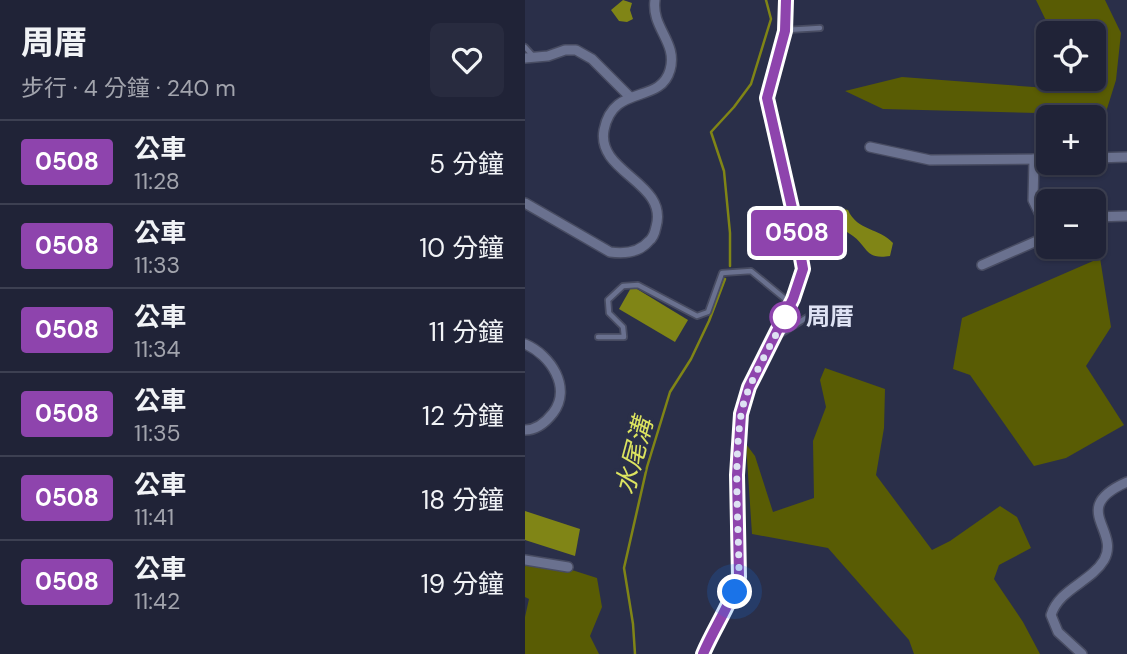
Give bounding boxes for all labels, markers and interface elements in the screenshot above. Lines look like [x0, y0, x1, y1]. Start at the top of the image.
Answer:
text: 周厝 [21, 21, 87, 64]
map controls [1036, 21, 1106, 259]
button: locate [1036, 21, 1106, 91]
button: heart [430, 23, 504, 97]
text: 步行 · 4 分鐘 · 240 m [21, 73, 236, 103]
button: + [1036, 105, 1106, 175]
text: 公車 [134, 132, 186, 166]
text: 0508 [35, 146, 99, 177]
text: 5 分鐘 [429, 147, 504, 181]
text: 11:28 [134, 166, 180, 196]
button: − [1036, 189, 1106, 259]
line badge: 0508 [748, 210, 846, 256]
text: 公車 [134, 216, 186, 250]
text: 0508 [765, 217, 829, 248]
text: 0508 [35, 230, 99, 261]
text: 10 分鐘 [419, 231, 504, 265]
text: 11:33 [134, 250, 180, 280]
text: 公車 [134, 300, 186, 334]
place label: 周厝 [806, 301, 854, 332]
marker: 周厝 [770, 302, 800, 332]
text: 0508 [35, 314, 99, 345]
text: 11 分鐘 [429, 315, 504, 349]
text: 11:34 [134, 334, 180, 364]
text: 公車 [134, 384, 186, 418]
text: 0508 [35, 398, 99, 429]
text: 12 分鐘 [422, 399, 504, 433]
water label: 水尾溝 [607, 410, 662, 498]
text: 11:35 [134, 418, 181, 448]
text: 公車 [134, 468, 186, 502]
text: 0508 [35, 482, 99, 513]
text: 18 分鐘 [421, 483, 504, 517]
text: 11:41 [134, 502, 174, 532]
text: 公車 [134, 552, 186, 586]
text: 0508 [35, 566, 99, 597]
text: 19 分鐘 [421, 567, 504, 601]
your location [717, 574, 752, 609]
text: 11:42 [134, 586, 180, 616]

